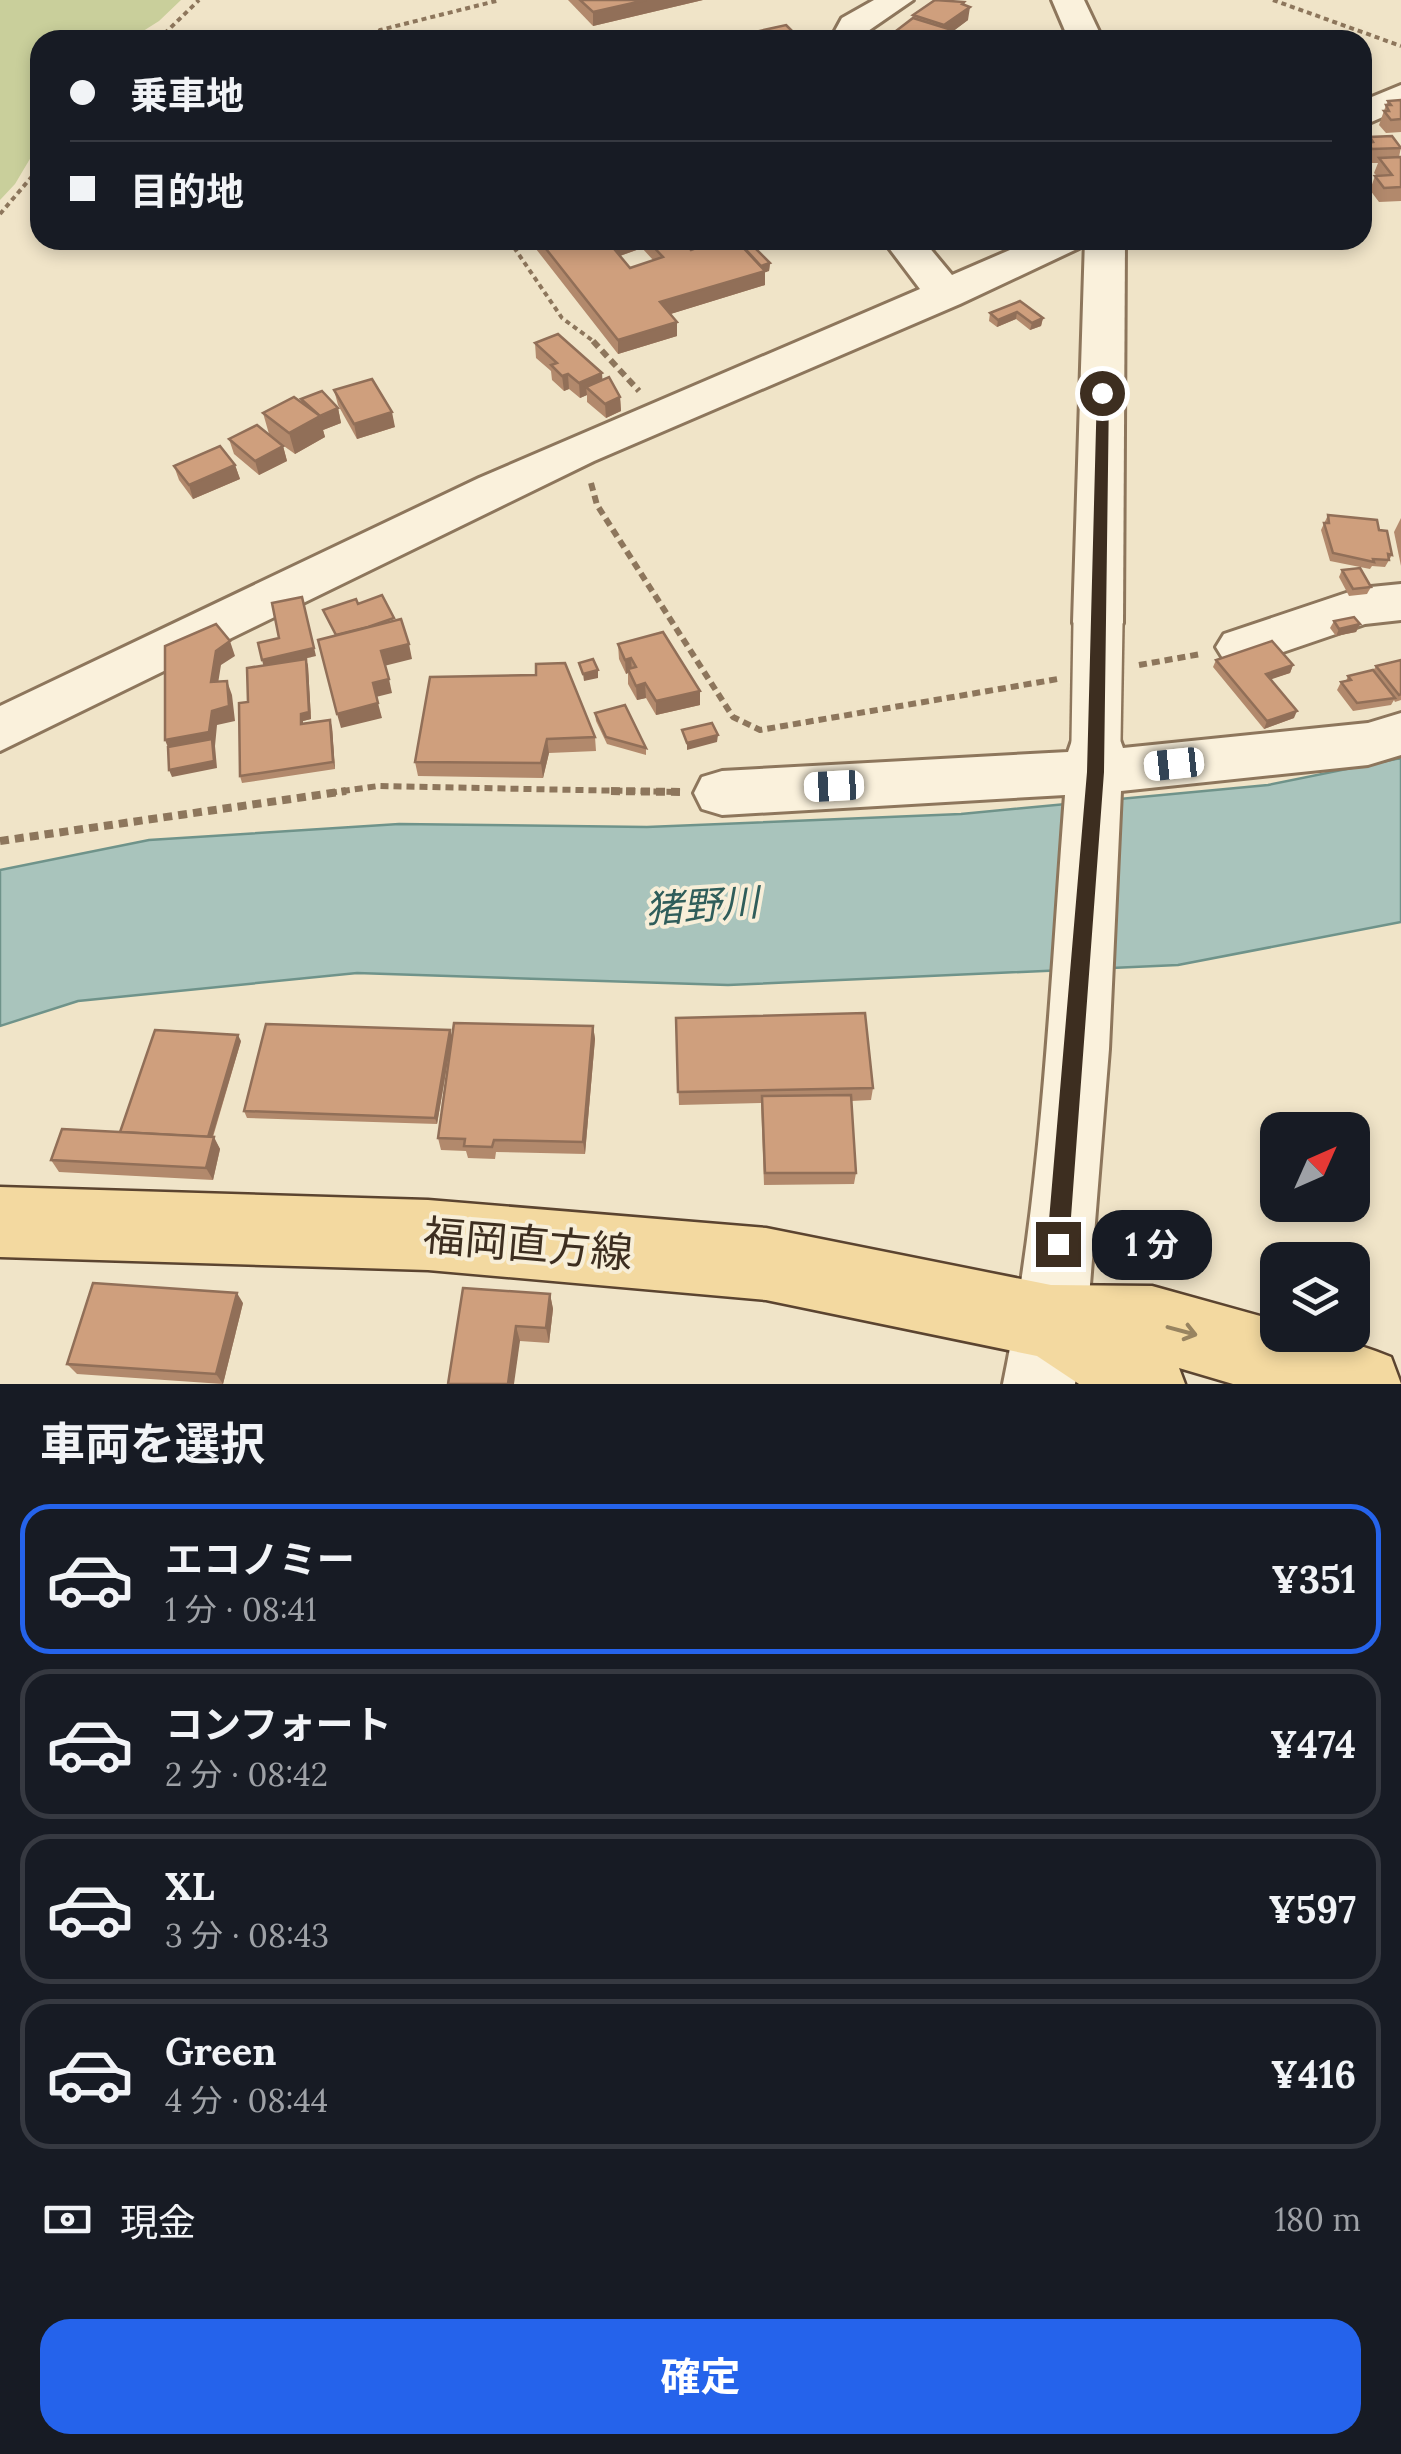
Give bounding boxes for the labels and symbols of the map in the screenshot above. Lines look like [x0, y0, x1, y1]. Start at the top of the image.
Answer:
route start [1080, 371, 1125, 416]
car [1143, 746, 1205, 782]
car [803, 769, 865, 803]
water label: 猪野川 [643, 877, 764, 933]
north arrow [1260, 1112, 1370, 1222]
street label: 福岡直方線 [421, 1208, 635, 1280]
callout: 1 分 [1093, 1209, 1213, 1279]
route end [1036, 1222, 1081, 1267]
one-way arrow [1166, 1323, 1197, 1341]

